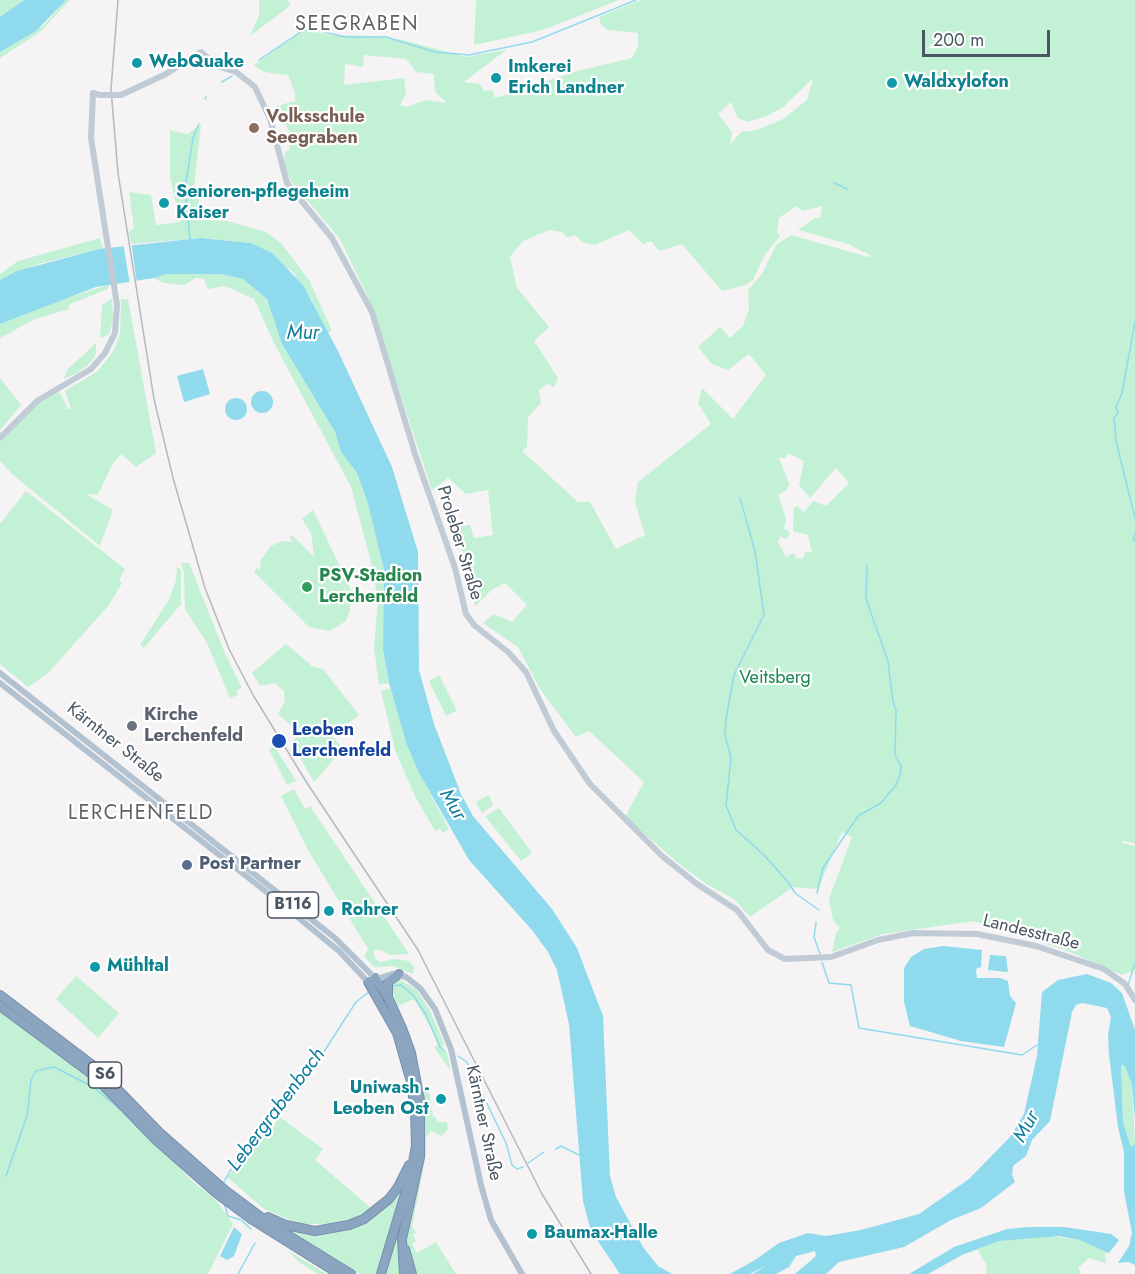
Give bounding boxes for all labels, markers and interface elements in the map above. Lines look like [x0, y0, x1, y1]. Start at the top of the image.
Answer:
district label: SEEGRABEN [295, 13, 419, 37]
scale bar [925, 18, 1052, 56]
text: 200 m [933, 27, 984, 53]
place label: WebQuake [149, 52, 244, 74]
marker: WebQuake [130, 56, 144, 70]
place label: Imkerei Erich Landner [508, 57, 624, 100]
marker: Imkerei Erich Landner [489, 71, 503, 85]
place label: Waldxylofon [904, 72, 1009, 94]
marker: Waldxylofon [885, 76, 899, 90]
place label: Volksschule Seegraben [266, 107, 365, 150]
marker: Volksschule Seegraben [247, 121, 261, 135]
place label: Senioren-pflegeheim Kaiser [176, 182, 349, 224]
marker: Senioren-pflegeheim Kaiser [157, 196, 171, 210]
water label: Mur [287, 322, 319, 346]
street label: Proleber Straße [431, 483, 487, 603]
place label: PSV-Stadion Lerchenfeld [319, 566, 422, 608]
marker: PSV-Stadion Lerchenfeld [300, 580, 314, 594]
park label: Veitsberg [739, 668, 811, 690]
street label: Kärntner Straße [62, 698, 168, 788]
place label: Kirche Lerchenfeld [144, 705, 243, 748]
marker: Kirche Lerchenfeld [125, 719, 139, 733]
place label: Leoben Lerchenfeld [292, 720, 391, 762]
marker: Leoben Lerchenfeld [270, 732, 288, 750]
water label: Mur [433, 785, 471, 825]
district label: LERCHENFELD [68, 802, 214, 826]
place label: Post Partner [199, 854, 301, 876]
marker: Post Partner [180, 858, 194, 872]
road number: B116 [268, 892, 318, 918]
place label: Rohrer [341, 900, 398, 922]
marker: Rohrer [322, 904, 336, 918]
street label: Landesstraße [980, 911, 1082, 955]
place label: Mühltal [107, 956, 169, 978]
marker: Mühltal [88, 960, 102, 974]
water label: Lebergrabenbach [223, 1044, 331, 1176]
road number: S6 [88, 1062, 122, 1088]
street label: Kärntner Straße [460, 1063, 506, 1183]
place label: Uniwash - Leoben Ost [333, 1078, 429, 1120]
marker: Uniwash - Leoben Ost [434, 1092, 448, 1106]
water label: Mur [1009, 1107, 1045, 1147]
place label: Baumax-Halle [544, 1223, 658, 1245]
marker: Baumax-Halle [525, 1227, 539, 1241]

